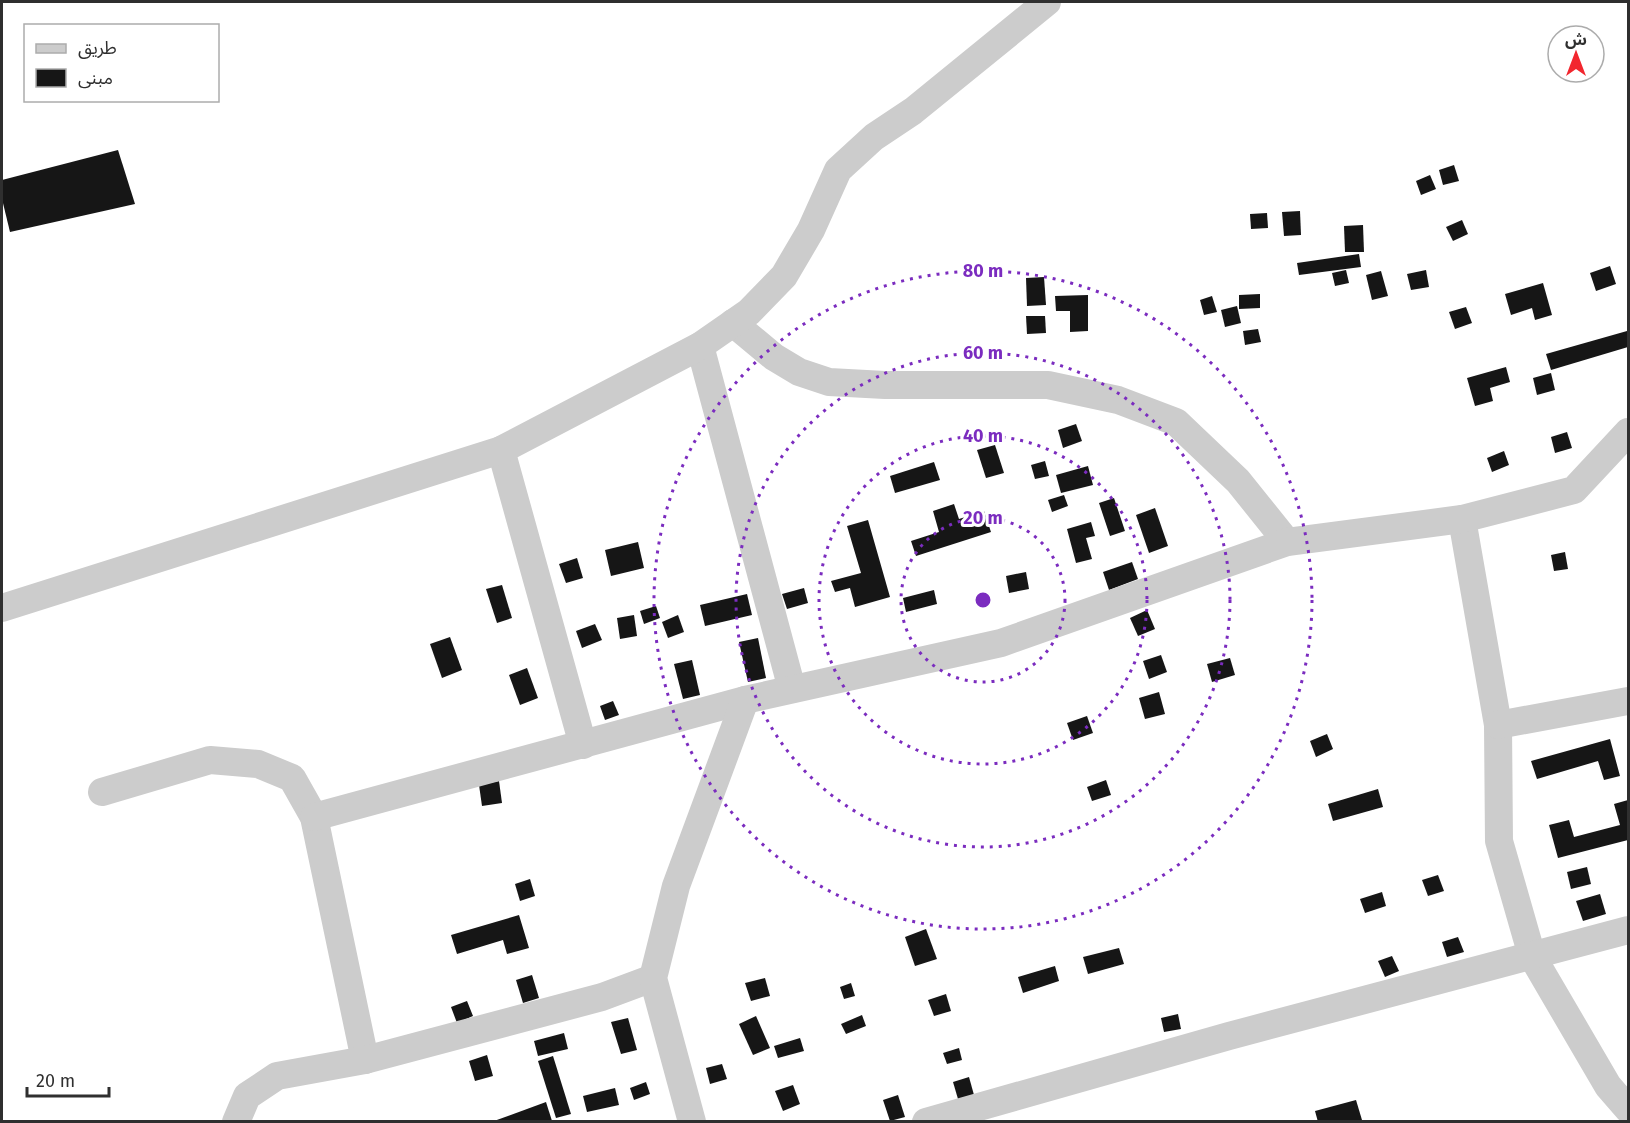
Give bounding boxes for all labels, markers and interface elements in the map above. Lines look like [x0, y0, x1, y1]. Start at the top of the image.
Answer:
legend [24, 24, 219, 102]
north arrow [1546, 24, 1606, 84]
text: ش [1565, 30, 1587, 49]
text: طريق [78, 37, 117, 59]
text: مبنى [78, 67, 113, 89]
text: 80 m [963, 260, 1003, 282]
text: 60 m [963, 342, 1003, 364]
text: 40 m [963, 425, 1003, 447]
text: 20 m [963, 507, 1003, 529]
centre of rings [973, 590, 993, 610]
scale bar [27, 1060, 110, 1098]
text: 20 m [36, 1070, 75, 1092]

